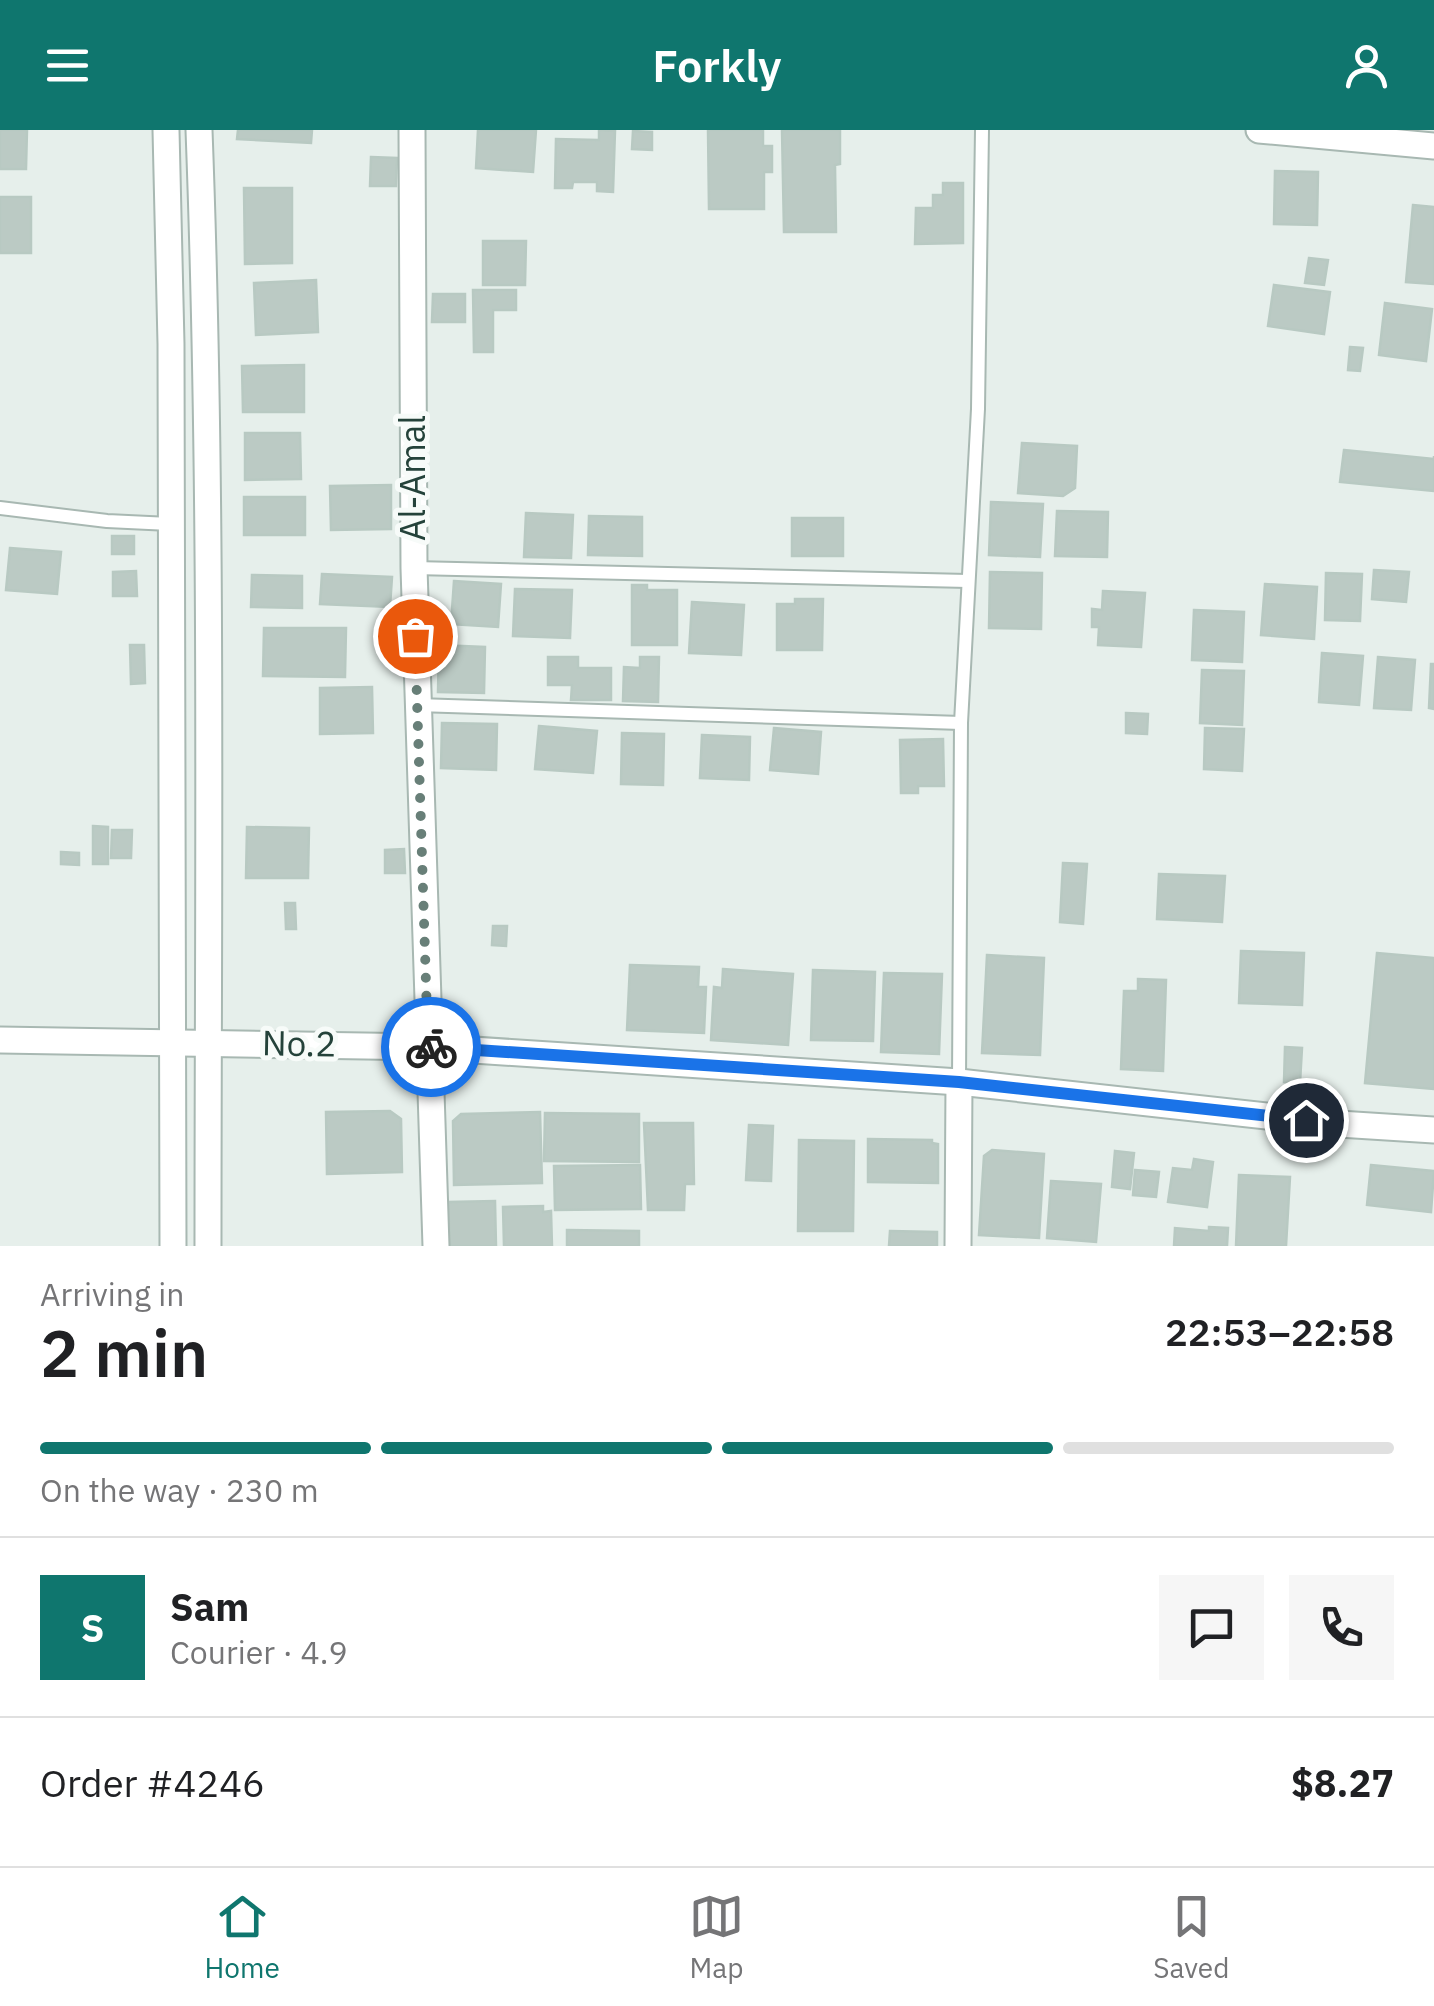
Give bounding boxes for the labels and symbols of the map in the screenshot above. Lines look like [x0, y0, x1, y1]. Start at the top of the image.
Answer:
street label: Al-Amal [389, 415, 435, 541]
pin [373, 594, 458, 679]
courier [381, 997, 481, 1097]
street label: No.2 [262, 1019, 336, 1067]
pin [1264, 1078, 1349, 1163]

